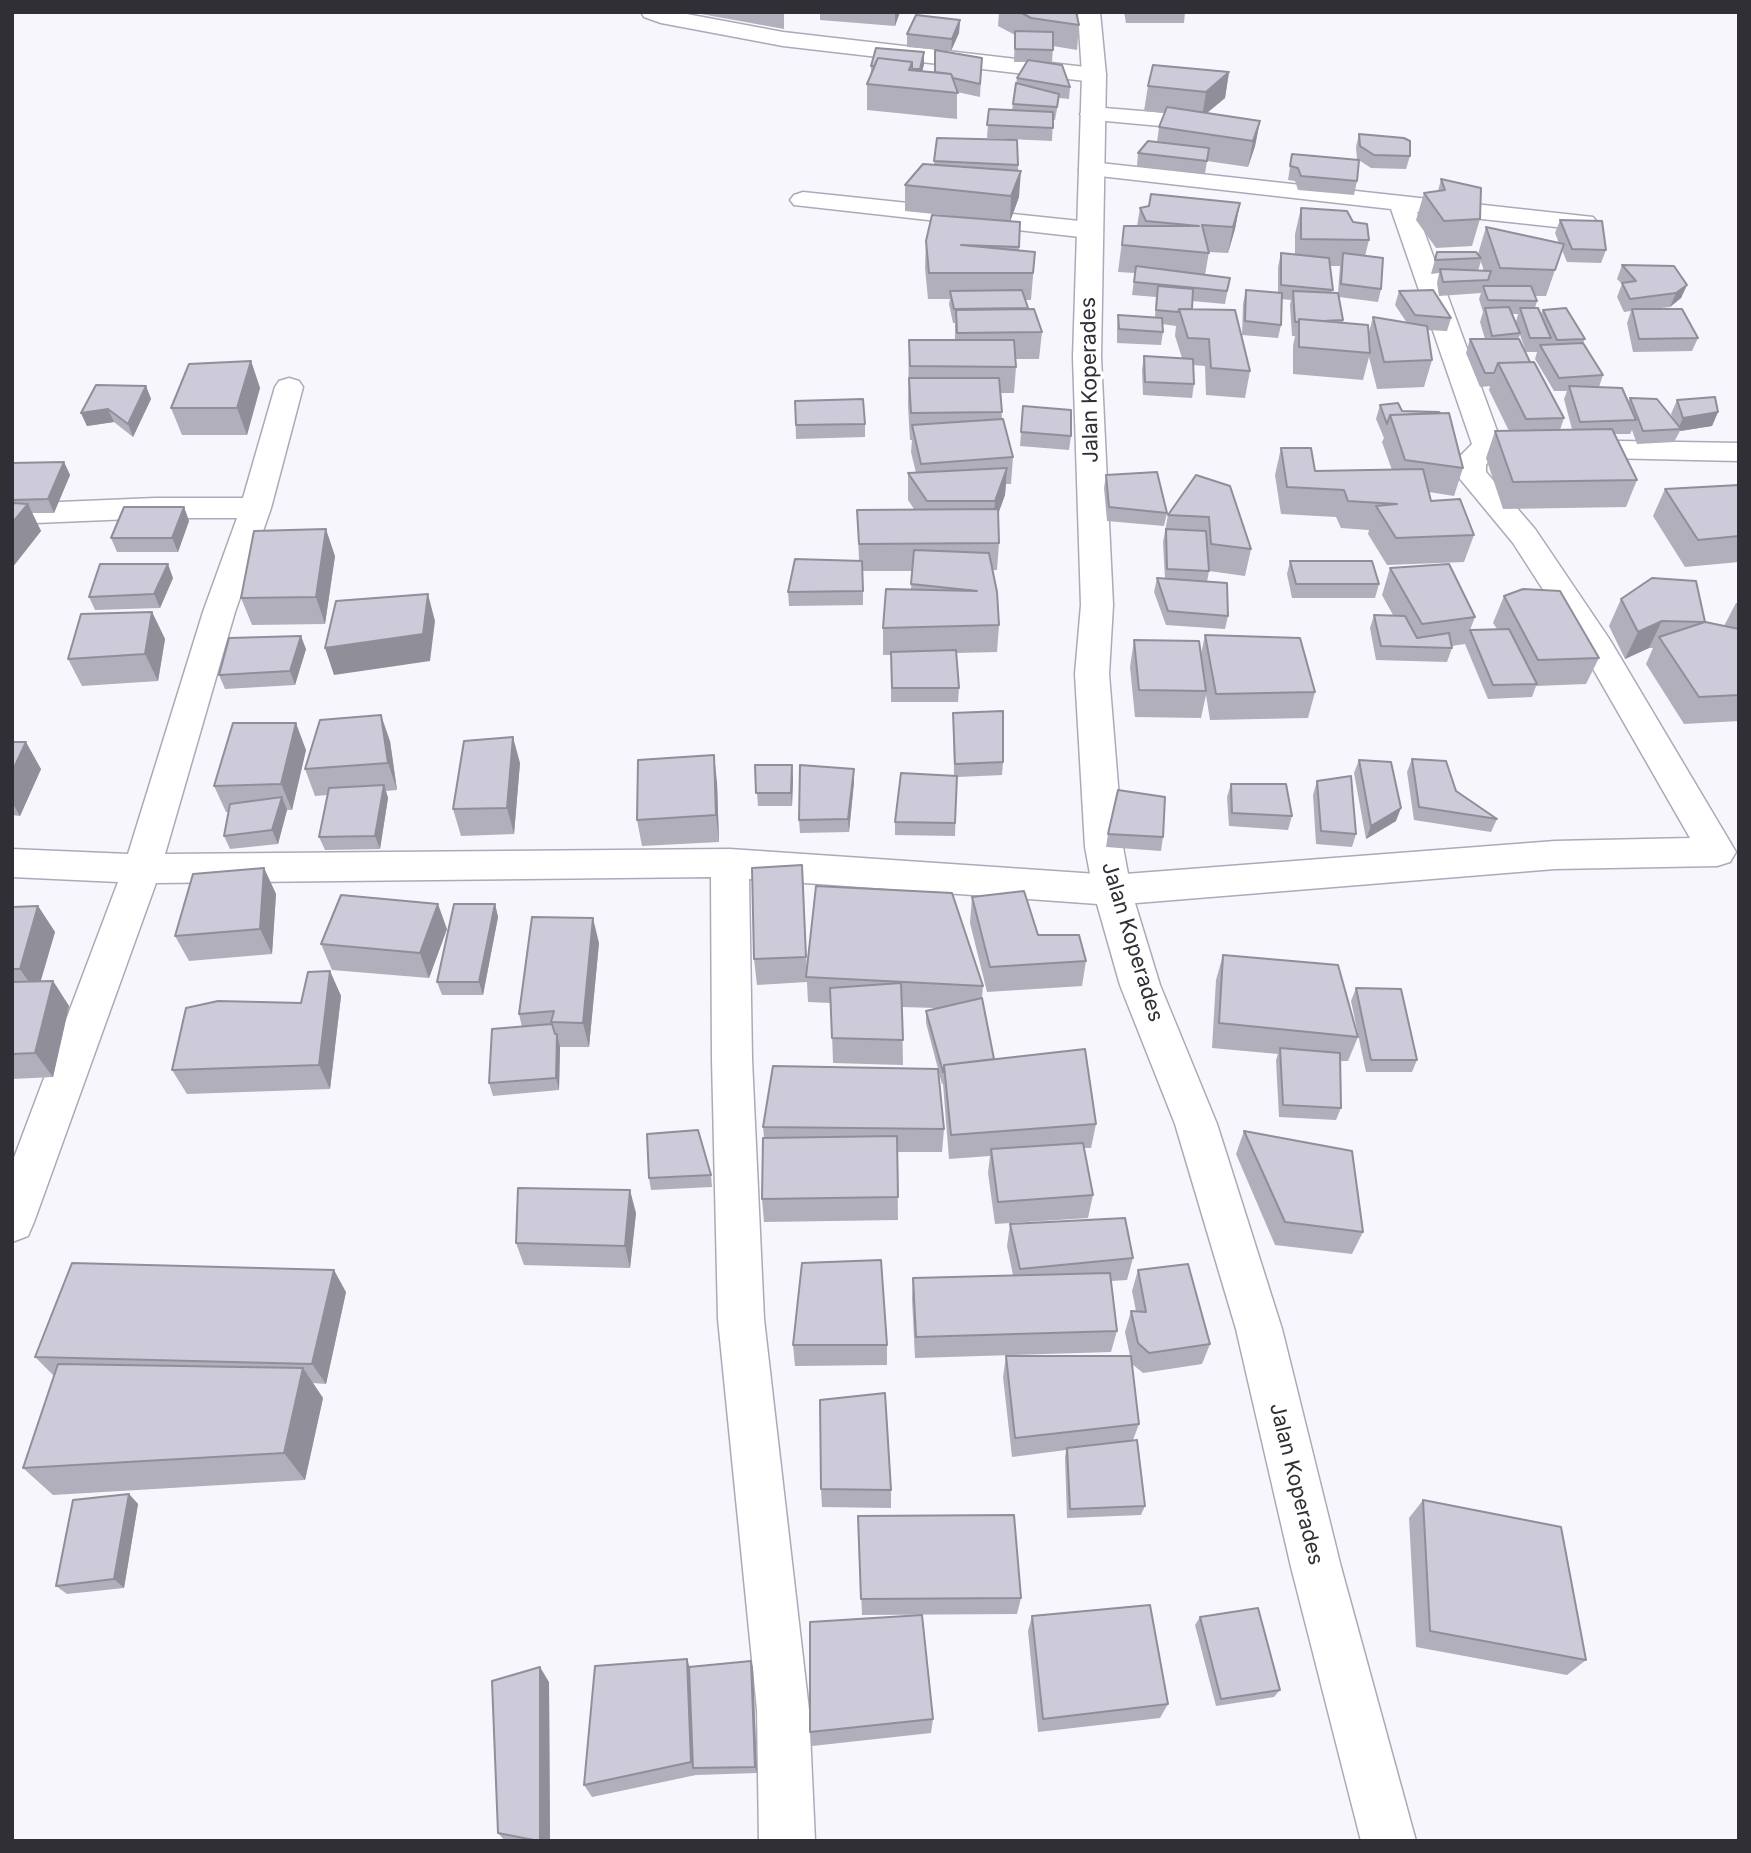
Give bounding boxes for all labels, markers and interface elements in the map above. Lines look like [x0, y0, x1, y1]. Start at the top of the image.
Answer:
street label: Jalan Koperades [1076, 297, 1104, 463]
street label: Jalan Koperades [1096, 859, 1168, 1025]
street label: Jalan Koperades [1264, 1401, 1328, 1567]

